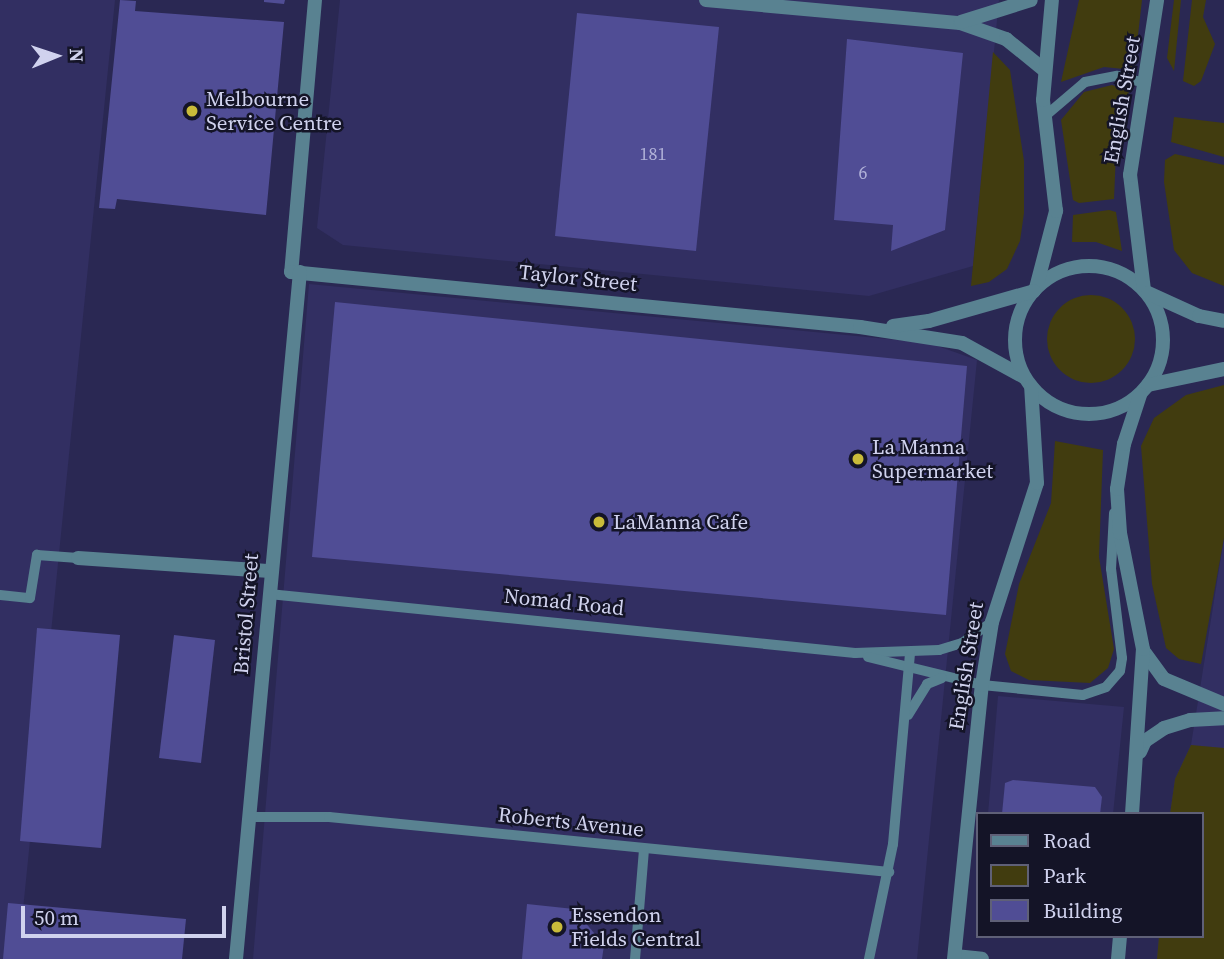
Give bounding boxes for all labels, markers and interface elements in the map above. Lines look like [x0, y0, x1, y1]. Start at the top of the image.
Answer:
north arrow [21, 21, 91, 91]
street label: English Street [1098, 34, 1146, 166]
text: N [64, 48, 90, 63]
place label: Melbourne Service Centre [206, 86, 342, 136]
marker: Melbourne Service Centre [184, 103, 200, 119]
house number: 181 [640, 143, 666, 165]
house number: 6 [859, 162, 867, 184]
street label: Taylor Street [518, 259, 638, 297]
place label: La Manna Supermarket [872, 434, 993, 484]
marker: La Manna Supermarket [850, 451, 866, 467]
place label: LaManna Cafe [613, 509, 748, 535]
marker: LaManna Cafe [591, 514, 607, 530]
street label: Bristol Street [228, 553, 264, 675]
street label: Nomad Road [503, 583, 625, 621]
street label: English Street [943, 600, 989, 732]
street label: Roberts Avenue [497, 802, 645, 842]
legend [976, 812, 1203, 938]
text: Road [1043, 826, 1091, 855]
text: Park [1043, 861, 1086, 890]
scale bar [24, 892, 229, 936]
text: Building [1043, 896, 1122, 925]
place label: Essendon Fields Central [571, 902, 701, 952]
text: 50 m [34, 903, 79, 932]
marker: Essendon Fields Central [549, 919, 565, 935]

